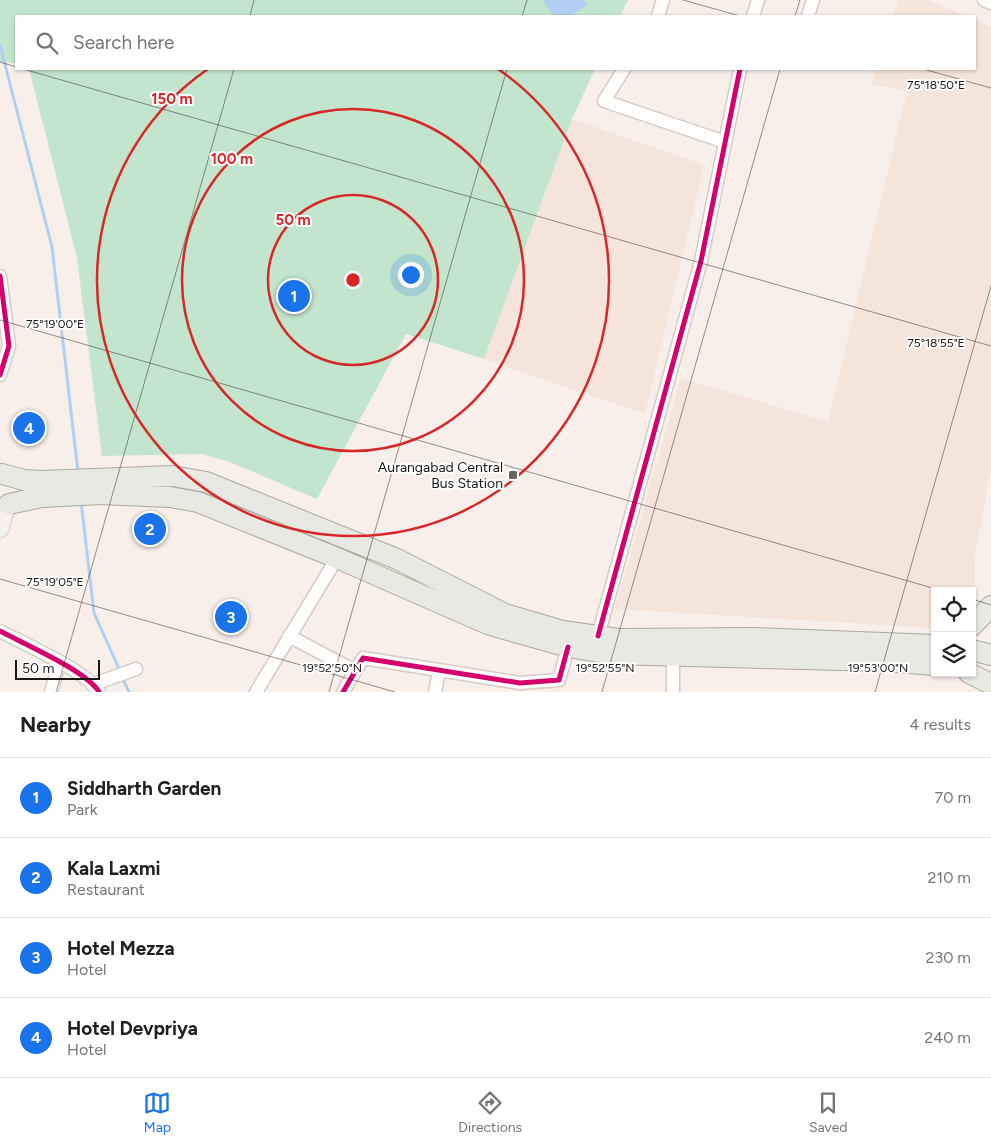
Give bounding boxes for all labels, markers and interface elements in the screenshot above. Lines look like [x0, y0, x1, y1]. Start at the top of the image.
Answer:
search box [15, 15, 976, 70]
icon: search [33, 29, 61, 57]
text: Search here [73, 31, 175, 54]
text: 75°18'50"E [907, 78, 965, 92]
text: 150 m [151, 90, 193, 108]
text: 100 m [211, 150, 253, 168]
text: 50 m [275, 211, 311, 229]
your location [398, 262, 424, 288]
centre of rings [344, 271, 362, 289]
pin: 1 [278, 277, 310, 315]
text: 75°19'00"E [26, 317, 84, 331]
text: 75°18'55"E [907, 336, 965, 350]
pin: 4 [13, 409, 45, 447]
place label: Aurangabad Central Bus Station [378, 459, 503, 492]
marker: Aurangabad Central Bus Station [507, 469, 519, 481]
pin: 2 [134, 510, 166, 548]
text: 75°19'05"E [26, 575, 84, 589]
map controls [931, 587, 976, 677]
button: locate [931, 587, 976, 632]
pin: 3 [215, 598, 247, 636]
button: layers [931, 632, 976, 677]
scale bar [15, 657, 100, 680]
text: 50 m [22, 660, 54, 677]
text: 19°52'50"N [302, 661, 362, 675]
text: 19°52'55"N [575, 661, 635, 675]
text: 19°53'00"N [848, 661, 908, 675]
text: Nearby [20, 712, 91, 737]
text: 4 results [910, 715, 971, 734]
text: Siddharth Garden [67, 777, 221, 800]
text: 1 [33, 788, 39, 807]
text: 70 m [935, 788, 971, 807]
text: Park [67, 800, 97, 819]
text: Kala Laxmi [67, 857, 161, 880]
text: 2 [31, 868, 41, 887]
text: 210 m [928, 868, 971, 887]
text: Restaurant [67, 880, 145, 899]
text: Hotel Mezza [67, 937, 175, 960]
text: 3 [32, 948, 40, 967]
text: 230 m [926, 948, 971, 967]
text: Hotel [67, 960, 107, 979]
text: Hotel Devpriya [67, 1017, 198, 1040]
text: 4 [31, 1028, 41, 1047]
text: 240 m [924, 1028, 971, 1047]
text: Hotel [67, 1040, 107, 1059]
tab: Map [143, 1089, 171, 1136]
tab: Directions [458, 1089, 522, 1136]
tab: Saved [809, 1089, 848, 1136]

